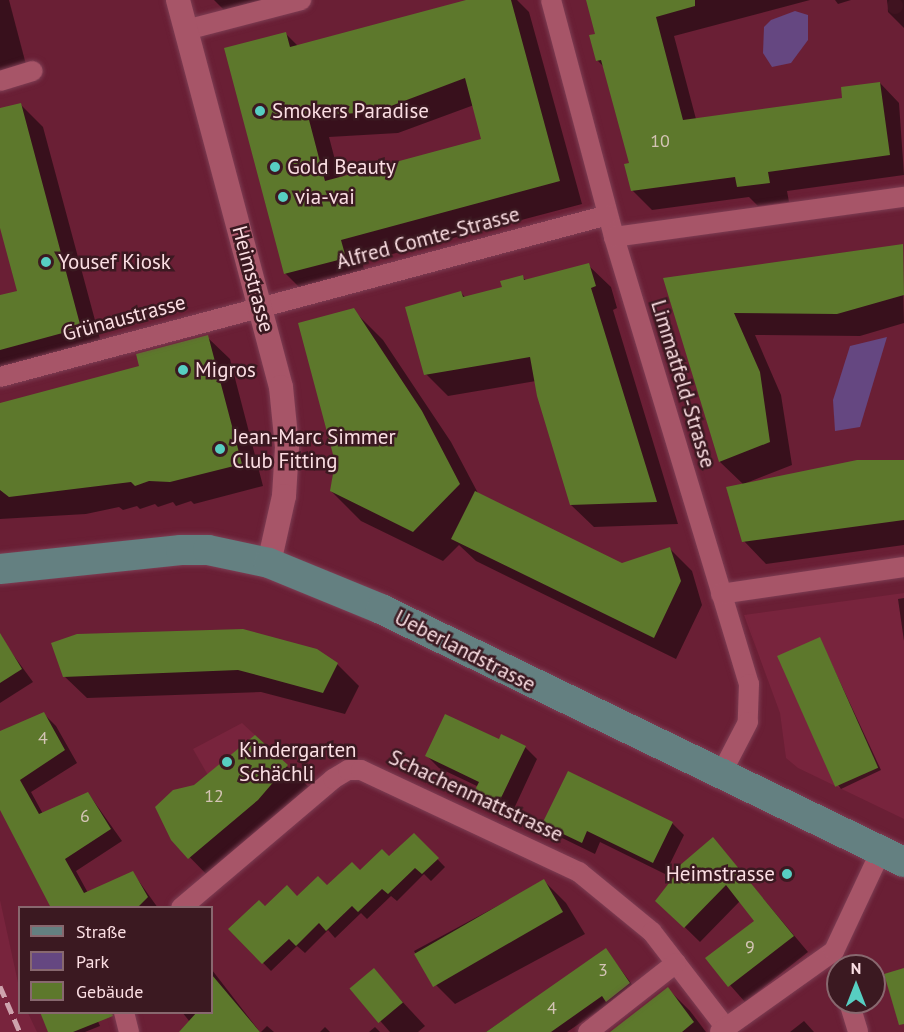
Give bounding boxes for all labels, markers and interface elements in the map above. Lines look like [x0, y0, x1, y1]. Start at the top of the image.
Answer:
place label: Smokers Paradise [272, 98, 429, 124]
marker: Smokers Paradise [253, 104, 267, 118]
house number: 10 [650, 130, 670, 152]
place label: Gold Beauty [287, 154, 396, 180]
marker: Gold Beauty [268, 160, 282, 174]
place label: via-vai [295, 184, 355, 210]
marker: via-vai [276, 190, 290, 204]
street label: Alfred Comte-Strasse [334, 201, 522, 275]
street label: Heimstrasse [227, 223, 279, 335]
place label: Yousef Kiosk [58, 249, 171, 275]
marker: Yousef Kiosk [39, 255, 53, 269]
street label: Grünaustrasse [60, 289, 188, 347]
street label: Limmatfeld-Strasse [645, 297, 721, 471]
place label: Migros [195, 357, 256, 383]
marker: Migros [176, 363, 190, 377]
place label: Jean-Marc Simmer Club Fitting [232, 424, 396, 474]
marker: Jean-Marc Simmer Club Fitting [213, 442, 227, 456]
street label: Ueberlandstrasse [390, 605, 540, 697]
house number: 4 [38, 727, 48, 749]
place label: Kindergarten Schächli [239, 737, 357, 787]
street label: Schachenmattstrasse [385, 745, 567, 847]
marker: Kindergarten Schächli [220, 755, 234, 769]
house number: 12 [204, 785, 224, 807]
house number: 6 [80, 805, 90, 827]
place label: Heimstrasse [666, 861, 775, 887]
marker: Heimstrasse [780, 867, 794, 881]
legend [18, 906, 213, 1014]
text: Straße [76, 920, 127, 943]
house number: 9 [745, 936, 755, 958]
text: Park [76, 950, 109, 973]
north arrow [826, 954, 886, 1014]
text: N [851, 958, 861, 978]
house number: 3 [598, 959, 608, 981]
text: Gebäude [76, 980, 143, 1003]
house number: 4 [547, 997, 557, 1019]

